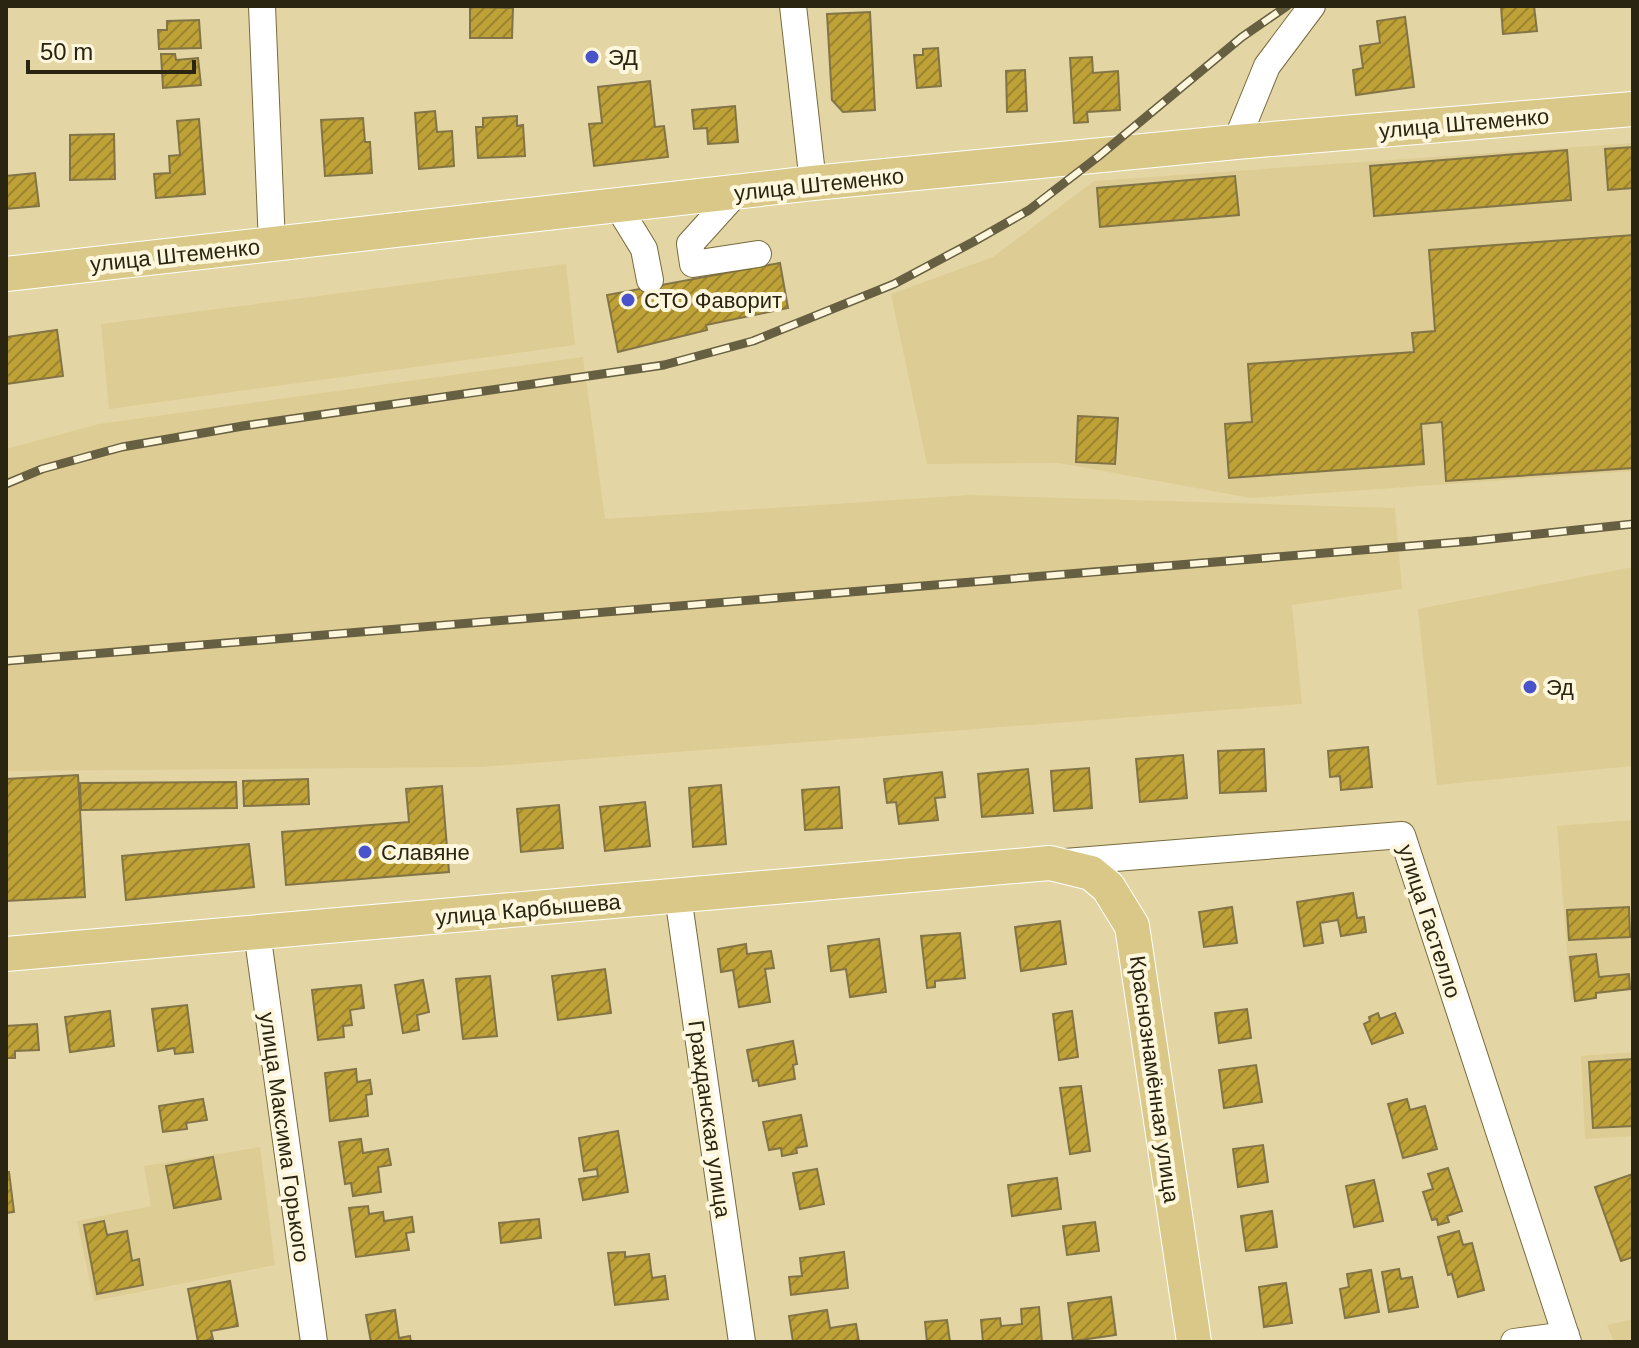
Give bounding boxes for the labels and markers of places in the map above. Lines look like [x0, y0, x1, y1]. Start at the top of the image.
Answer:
place label: ЭД [608, 45, 638, 70]
marker: ЭД [583, 48, 601, 66]
place label: СТО Фаворит [644, 288, 782, 313]
marker: СТО Фаворит [619, 291, 637, 309]
place label: Эд [1546, 675, 1574, 700]
marker: Эд [1521, 678, 1539, 696]
place label: Славяне [381, 840, 470, 865]
marker: Славяне [356, 843, 374, 861]

